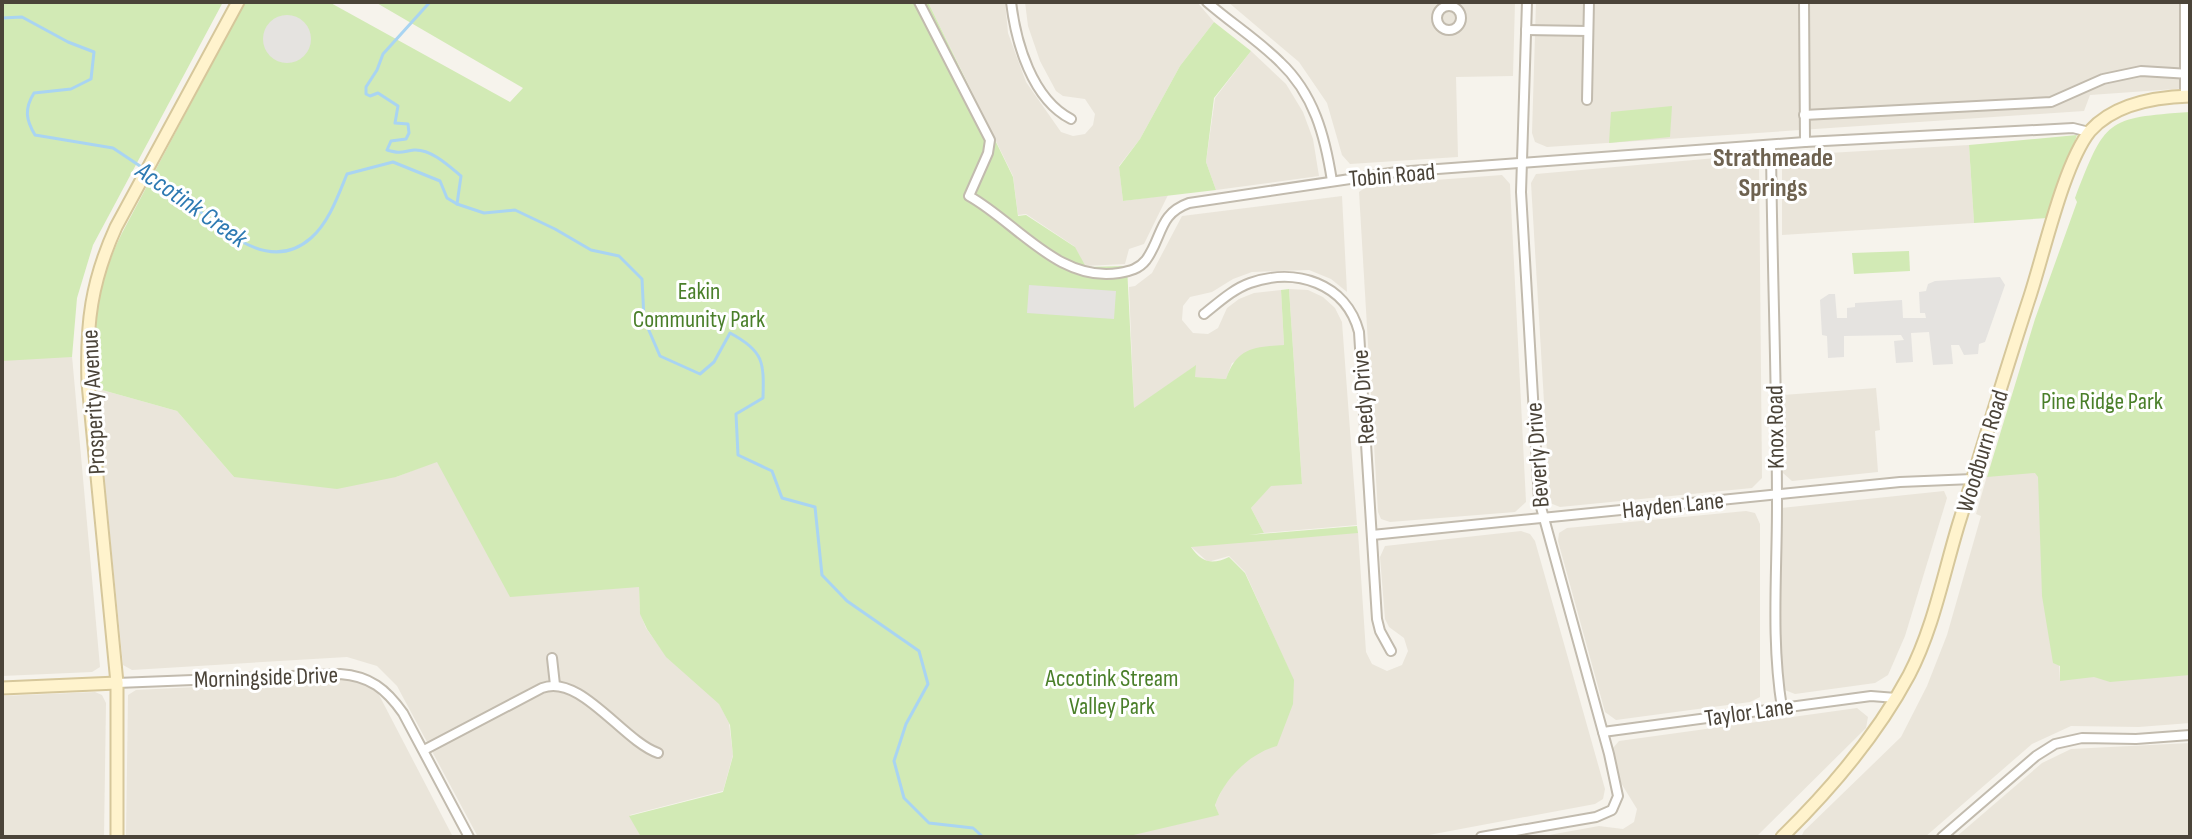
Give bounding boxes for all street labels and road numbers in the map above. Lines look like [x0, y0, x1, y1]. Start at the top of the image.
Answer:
street label: Tobin Road [1348, 157, 1436, 194]
street label: Prosperity Avenue [75, 329, 112, 475]
street label: Reedy Drive [1346, 349, 1381, 445]
street label: Knox Road [1760, 385, 1791, 469]
street label: Woodburn Road [1950, 387, 2015, 516]
street label: Beverly Drive [1519, 401, 1556, 508]
street label: Hayden Lane [1621, 486, 1725, 525]
street label: Morningside Drive [193, 660, 339, 695]
street label: Taylor Lane [1703, 692, 1795, 733]

